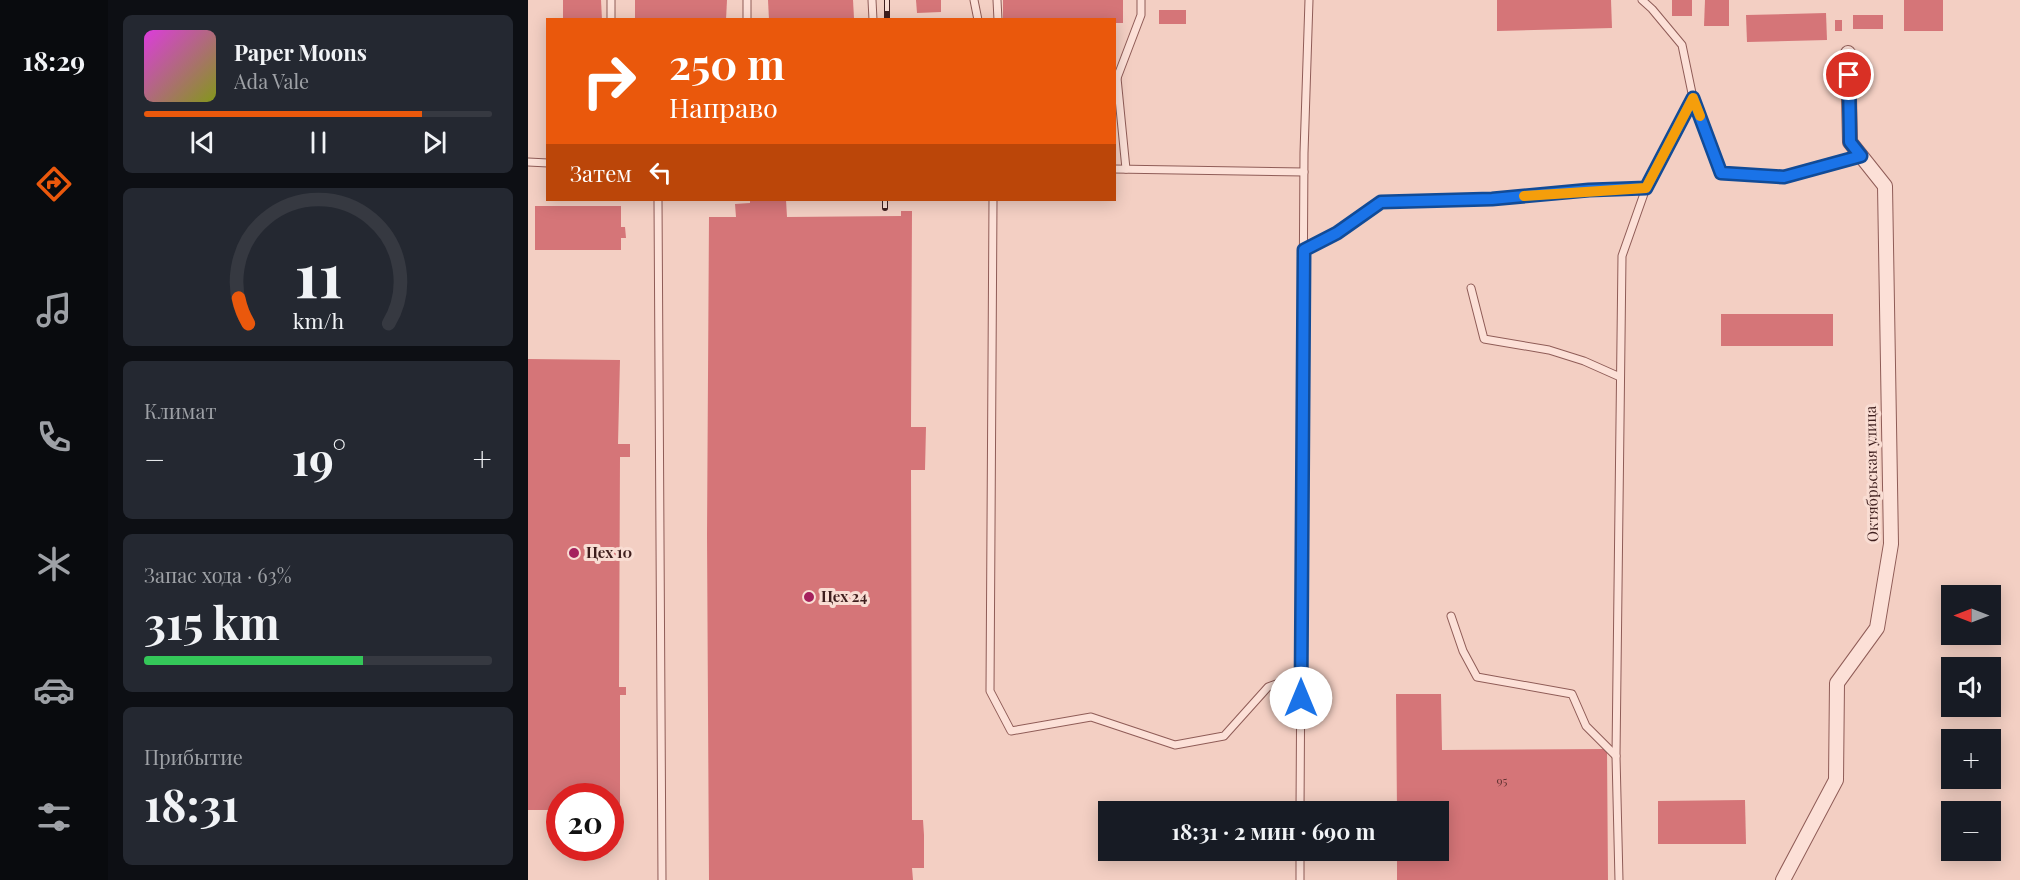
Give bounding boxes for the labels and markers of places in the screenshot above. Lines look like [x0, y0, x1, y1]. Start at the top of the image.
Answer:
pin [1823, 49, 1874, 100]
place label: Цех 10 [586, 542, 632, 562]
marker: Цех 10 [567, 546, 581, 560]
place label: Цех 24 [821, 586, 867, 606]
marker: Цех 24 [802, 590, 816, 604]

